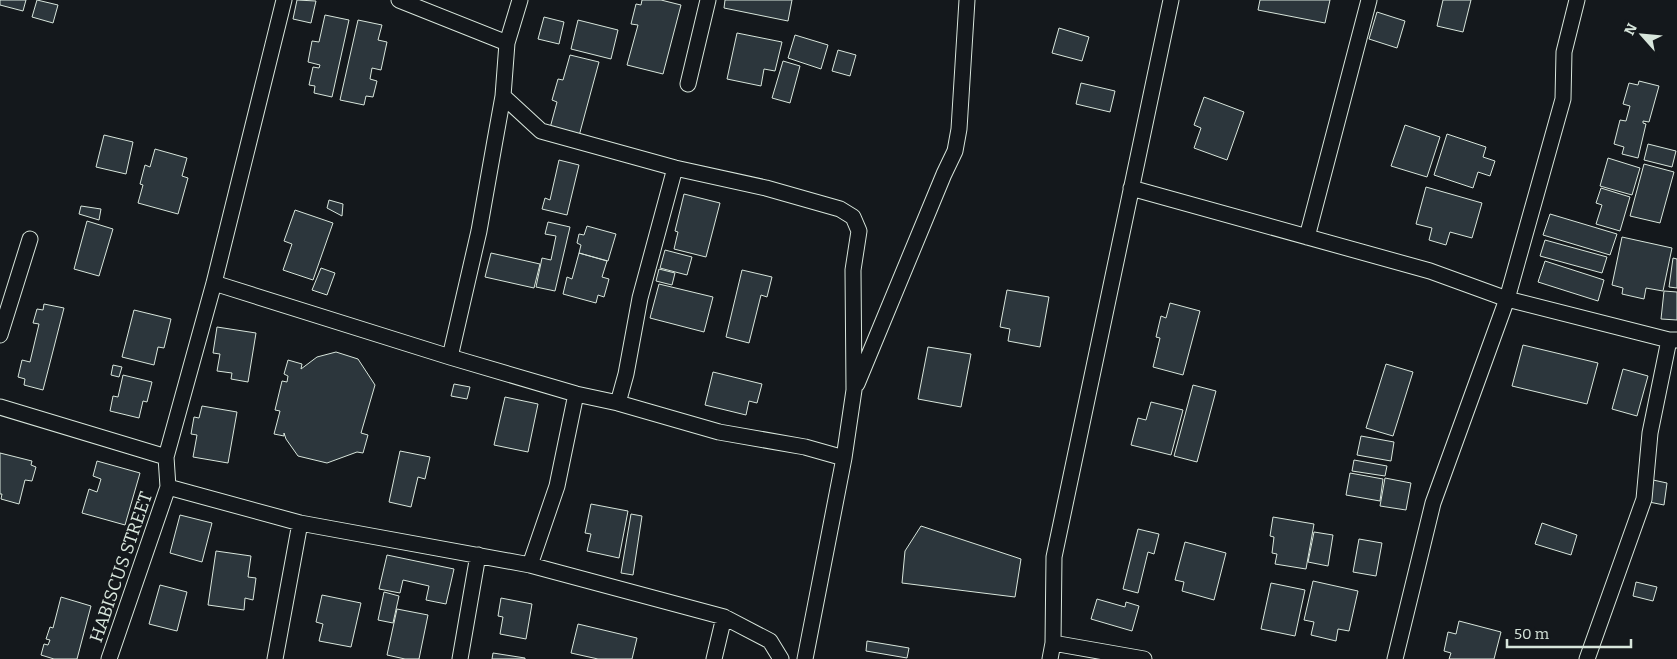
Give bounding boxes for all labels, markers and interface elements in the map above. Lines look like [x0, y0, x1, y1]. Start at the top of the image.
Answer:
north arrow [1617, 10, 1667, 60]
text: N [1621, 20, 1641, 38]
street label: HABISCUS STREET [85, 488, 157, 645]
scale bar [1507, 616, 1631, 648]
text: 50 m [1514, 625, 1550, 643]

